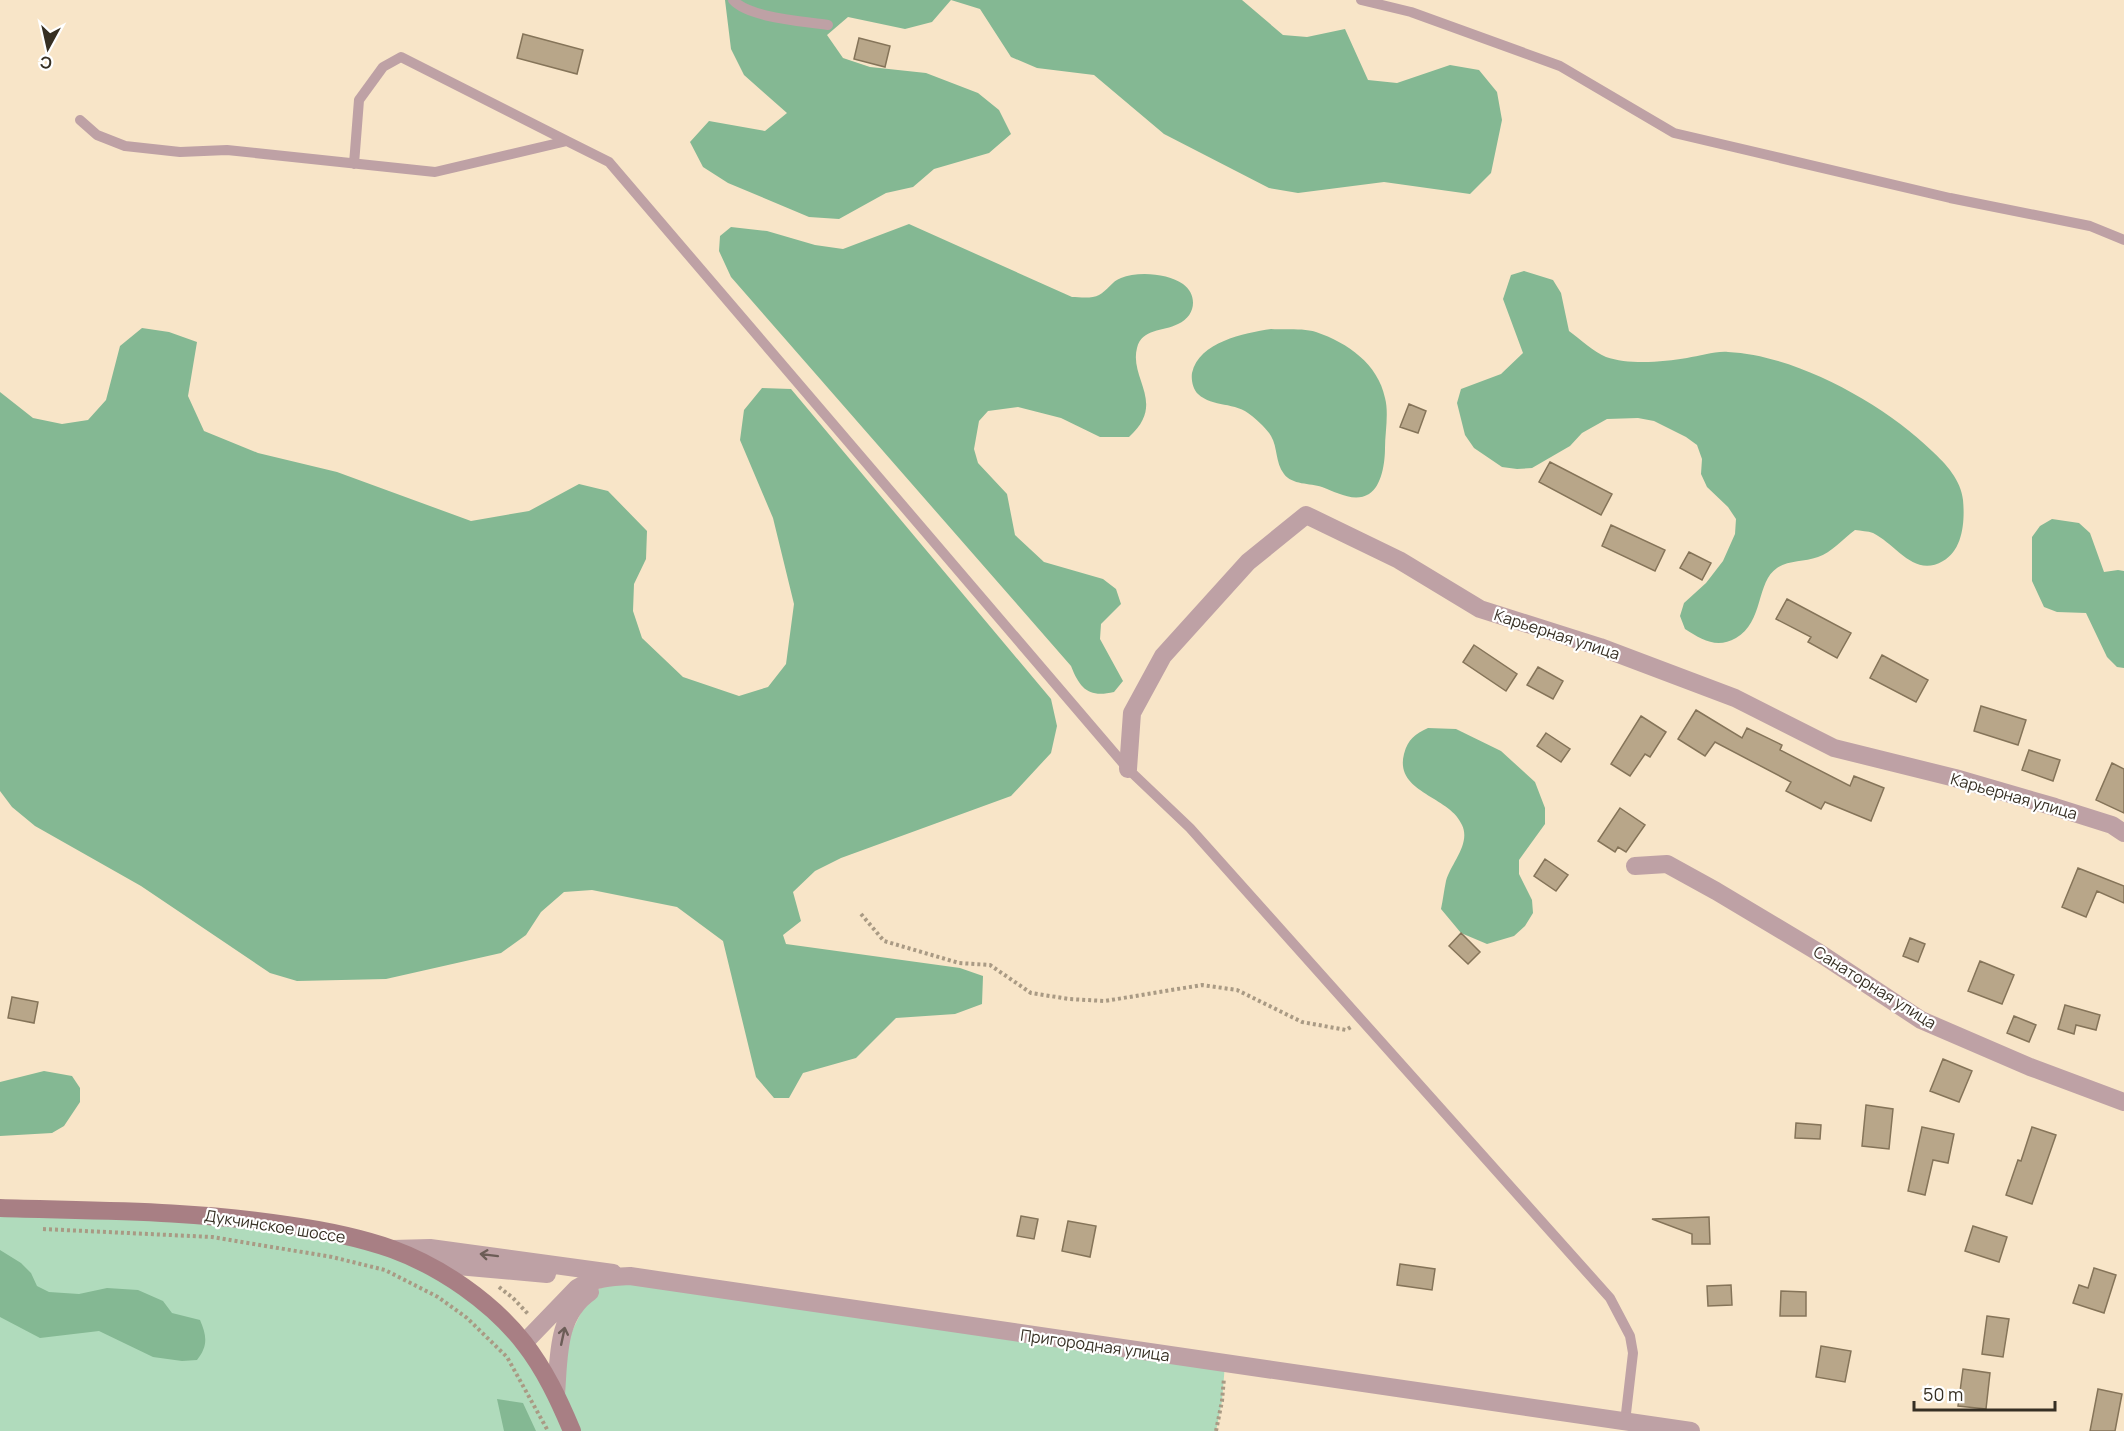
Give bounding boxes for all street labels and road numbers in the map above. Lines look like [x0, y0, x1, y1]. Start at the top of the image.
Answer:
street label: Карьерная улица [1491, 603, 1623, 665]
street label: Карьерная улица [1948, 767, 2080, 825]
street label: Санаторная улица [1809, 940, 1941, 1034]
street label: Дукчинское шоссе [203, 1204, 347, 1248]
street label: Пригородная улица [1019, 1324, 1171, 1366]

